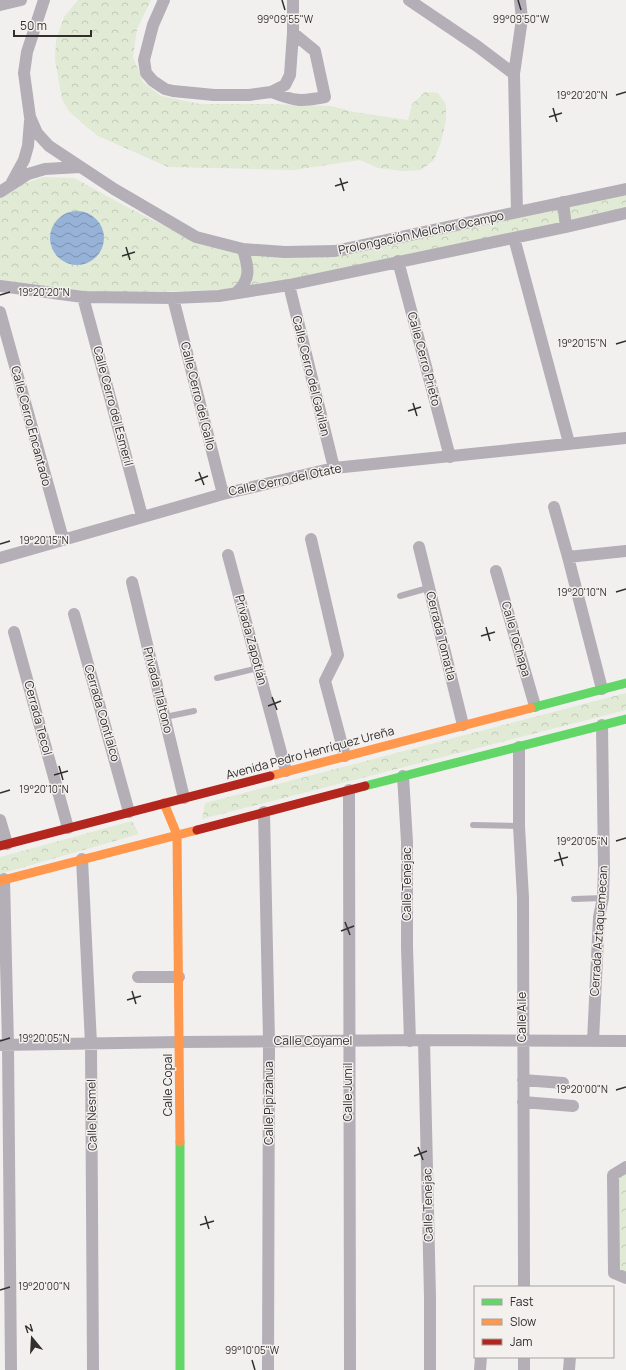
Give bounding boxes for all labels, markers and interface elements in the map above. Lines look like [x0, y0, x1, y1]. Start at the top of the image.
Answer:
scale bar [14, 12, 91, 38]
text: 99°09'55"W [257, 12, 314, 26]
text: 99°09'50"W [493, 12, 550, 26]
text: 50 m [20, 17, 47, 34]
text: 19°20'20"N [556, 88, 608, 102]
street label: Prolongación Melchor Ocampo [336, 207, 505, 258]
text: 19°20'20"N [18, 285, 70, 299]
street label: Calle Cerro Prieto [404, 310, 445, 408]
street label: Calle Cerro del Gavilan [288, 314, 335, 438]
text: 19°20'15"N [558, 336, 607, 350]
street label: Calle Cerro del Gallo [177, 340, 220, 452]
street label: Calle Cerro del Esmeril [89, 344, 138, 468]
street label: Calle Cerro Encantado [7, 364, 56, 488]
street label: Calle Cerro del Otate [227, 459, 343, 500]
text: 19°20'15"N [20, 533, 69, 547]
text: 19°20'10"N [557, 585, 607, 599]
street label: Cerrada Tomatla [422, 590, 461, 682]
street label: Privada Zapotlán [231, 593, 272, 687]
street label: Calle Tochapa [498, 599, 535, 679]
street label: Privada Tlaltono [140, 645, 177, 735]
street label: Cerrada Contlalco [80, 662, 124, 763]
street label: Cerrada Tecol [20, 679, 57, 757]
street label: Avenida Pedro Henríquez Ureña [224, 722, 396, 783]
text: 19°20'10"N [19, 782, 69, 796]
text: 19°20'05"N [556, 834, 608, 848]
street label: Calle Tenejac [398, 847, 415, 921]
street label: Cerrada Aztaquemecan [585, 865, 612, 997]
street label: Calle Aile [513, 992, 530, 1042]
text: 19°20'05"N [18, 1031, 70, 1045]
street label: Calle Coyamel [274, 1032, 352, 1049]
street label: Calle Copal [159, 1054, 176, 1116]
street label: Calle Pipizahua [260, 1061, 277, 1145]
street label: Calle Jumil [339, 1063, 356, 1121]
street label: Calle Nesmel [82, 1079, 101, 1151]
text: 19°20'00"N [556, 1082, 608, 1096]
street label: Calle Tenejac [418, 1168, 437, 1242]
text: 19°20'00"N [18, 1279, 70, 1293]
legend [474, 1286, 614, 1358]
text: Fast [510, 1293, 534, 1310]
text: Slow [510, 1313, 536, 1330]
north arrow [12, 1318, 52, 1358]
text: N [23, 1320, 35, 1336]
text: Jam [510, 1333, 532, 1350]
text: 99°10'05"W [225, 1343, 280, 1357]

